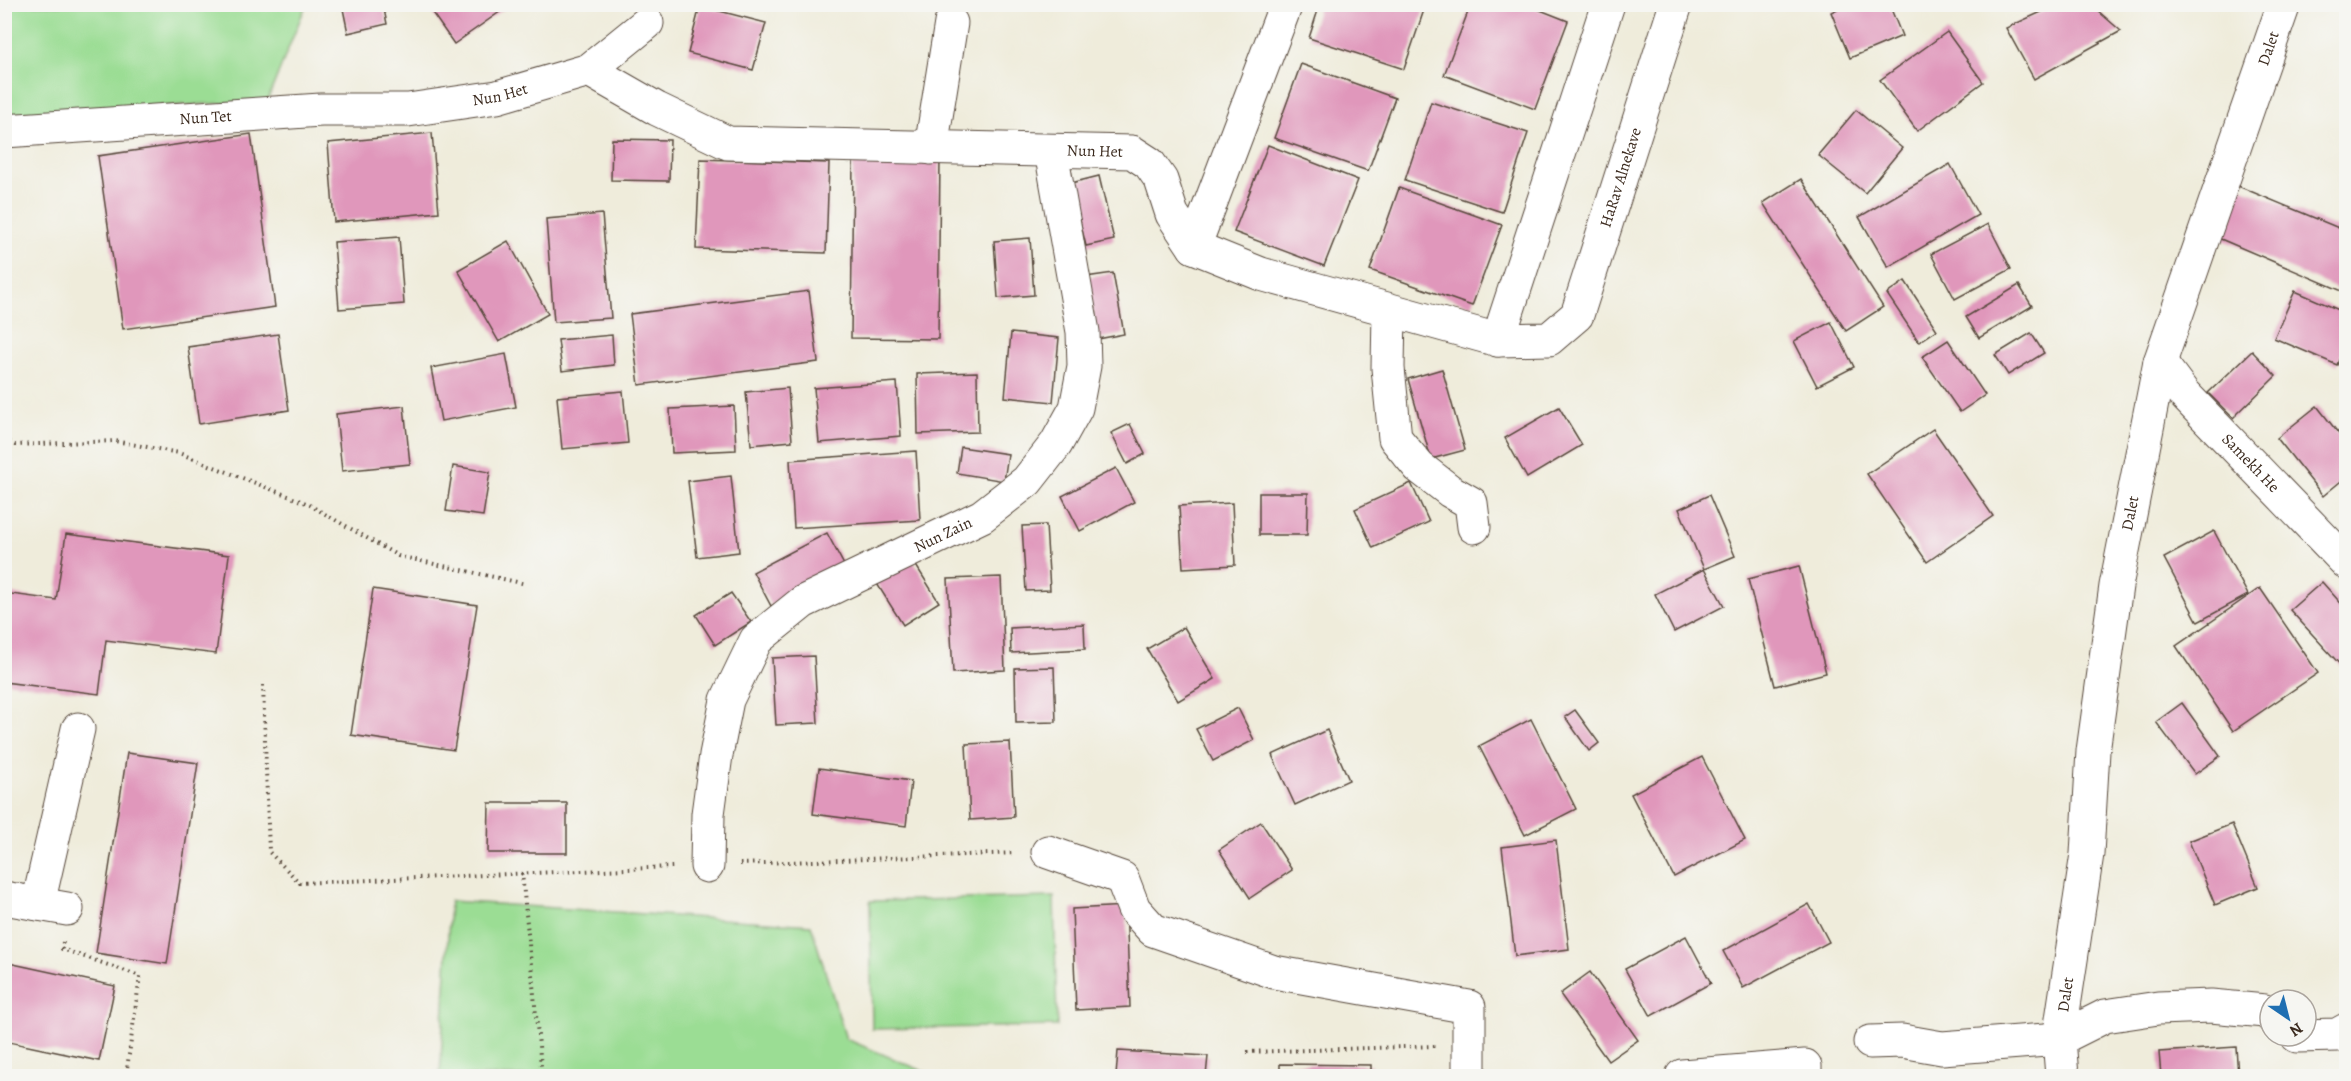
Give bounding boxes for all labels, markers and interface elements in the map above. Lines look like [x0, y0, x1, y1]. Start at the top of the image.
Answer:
street label: Dalet [2252, 28, 2285, 69]
street label: Nun Het [471, 78, 530, 111]
street label: Nun Tet [179, 105, 232, 130]
street label: HaRav Alnekave [1595, 125, 1647, 230]
street label: Nun Het [1066, 140, 1123, 163]
street label: Samekh He [2217, 429, 2284, 498]
street label: Dalet [2116, 494, 2144, 533]
street label: Nun Zain [910, 511, 976, 558]
street label: Dalet [2052, 976, 2079, 1014]
north arrow [2258, 988, 2318, 1048]
text: N [2285, 1017, 2307, 1042]

